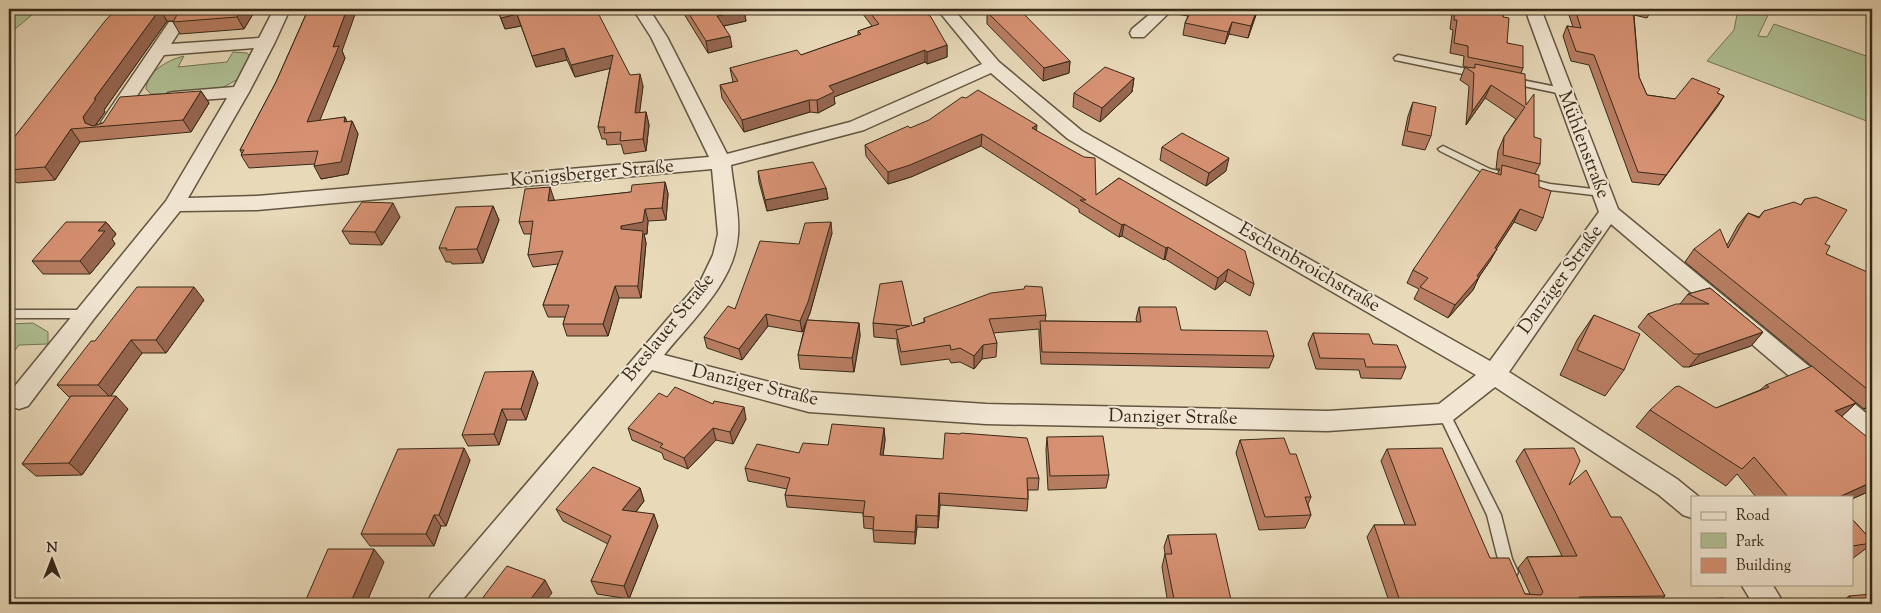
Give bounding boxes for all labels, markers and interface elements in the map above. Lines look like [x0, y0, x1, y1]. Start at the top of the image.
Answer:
street label: Mühlenstraße [1550, 87, 1616, 203]
street label: Königsberger Straße [509, 153, 675, 195]
street label: Eschenbroichstraße [1233, 216, 1385, 320]
street label: Danziger Straße [1512, 220, 1610, 340]
street label: Breslauer Straße [617, 268, 721, 388]
street label: Danziger Straße [689, 358, 821, 414]
street label: Danziger Straße [1108, 403, 1238, 433]
legend [1691, 496, 1854, 586]
text: Road [1736, 506, 1770, 527]
text: Park [1736, 532, 1765, 553]
north arrow [28, 536, 78, 586]
text: N [46, 539, 58, 559]
text: Building [1736, 556, 1791, 577]

